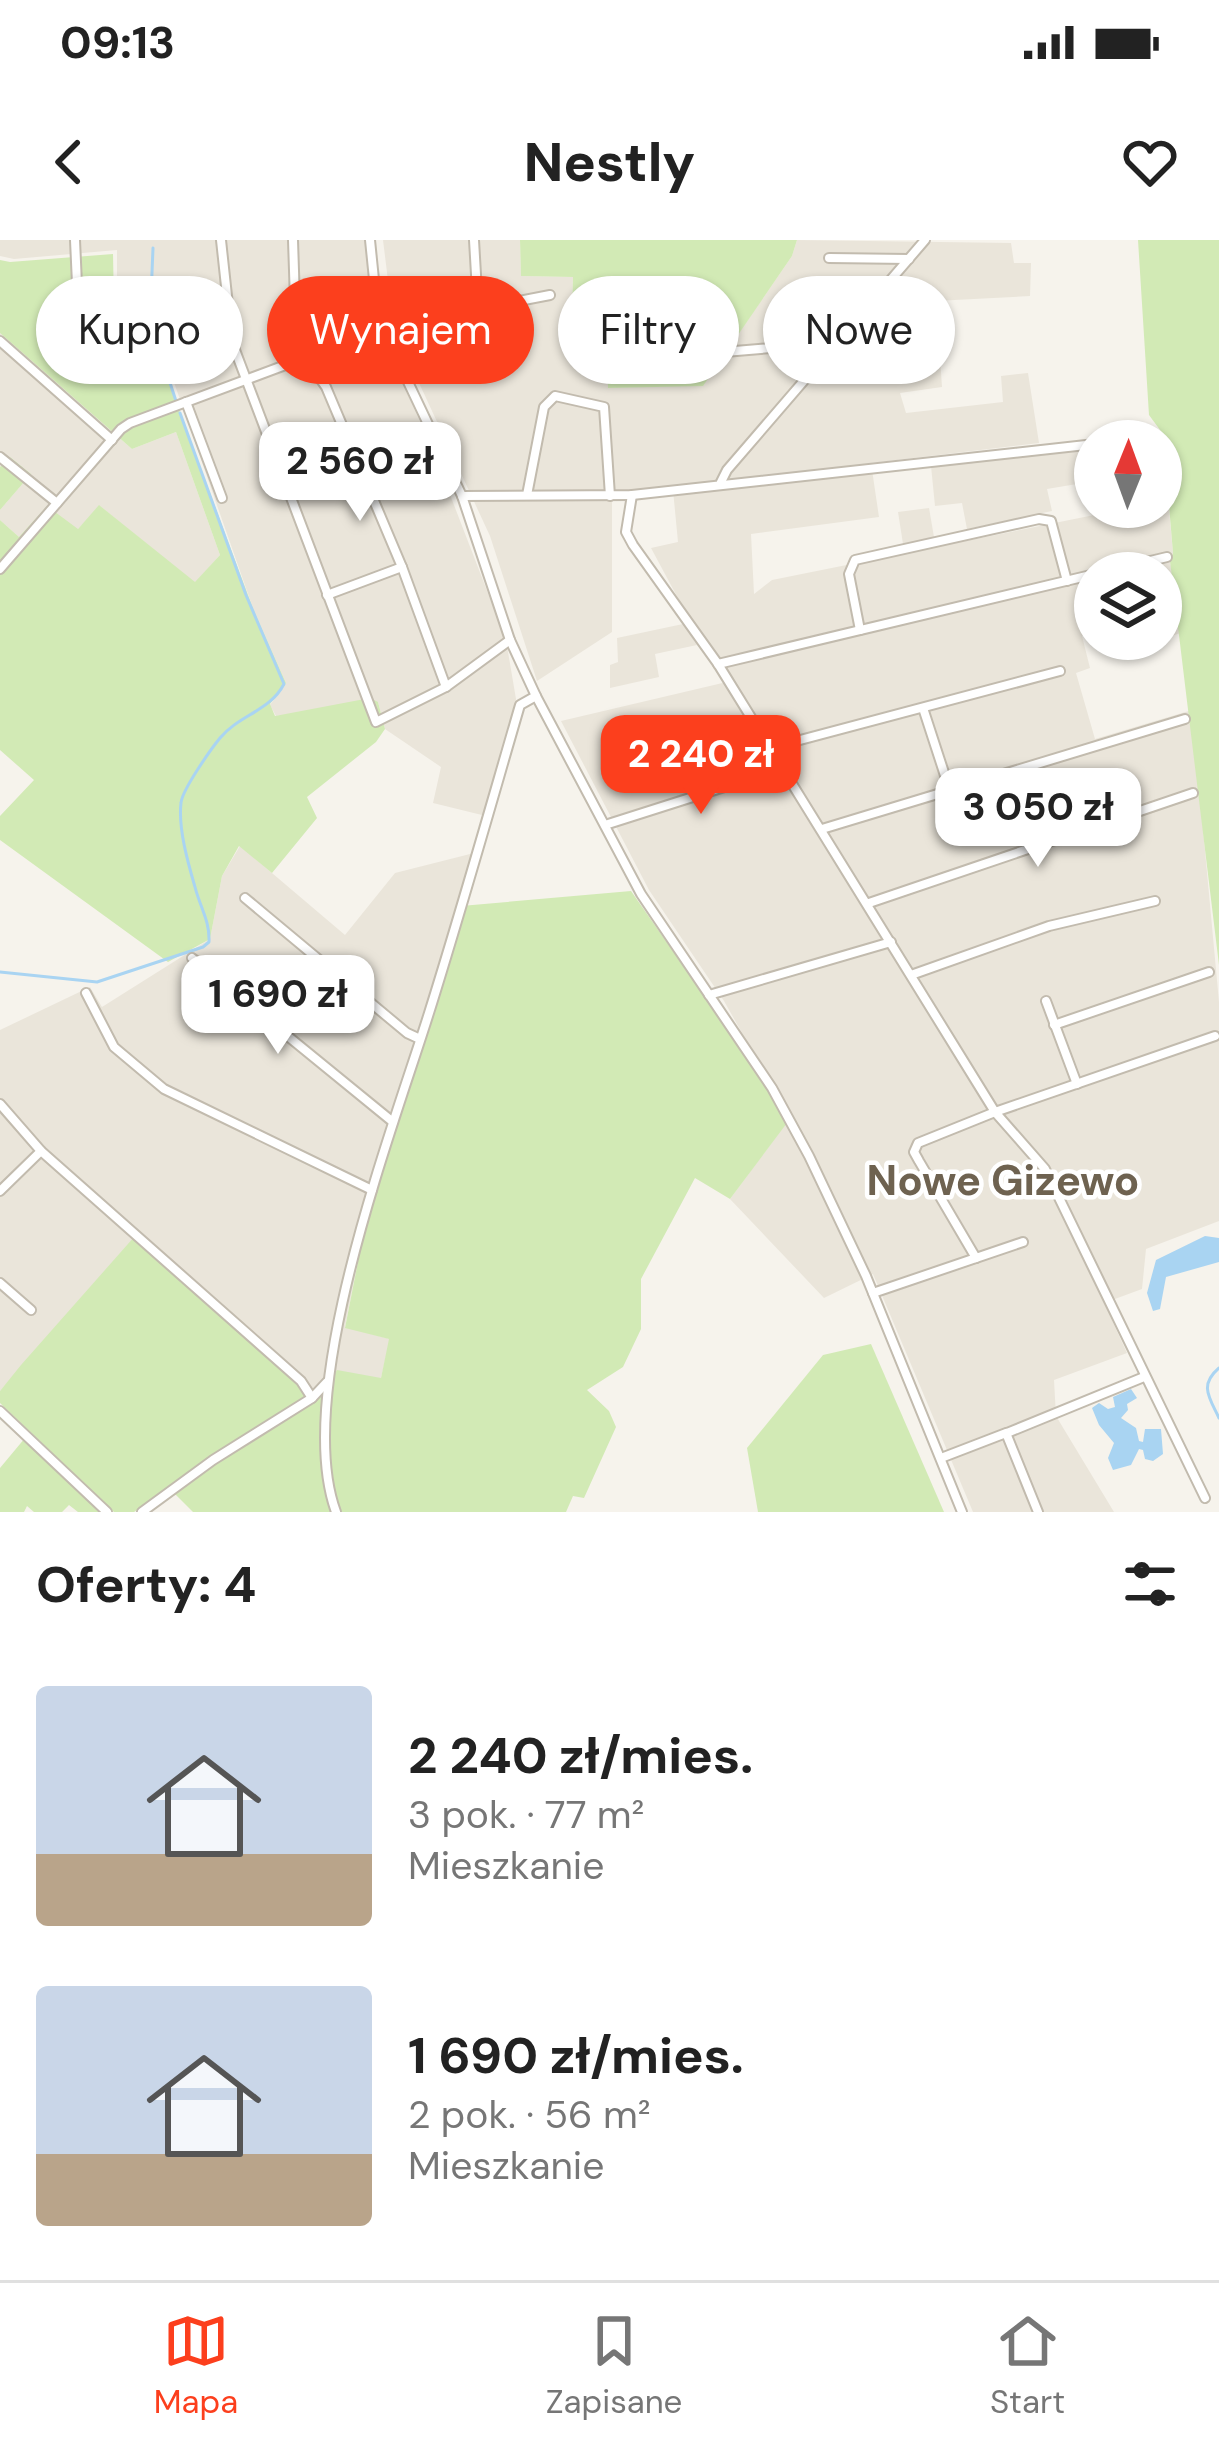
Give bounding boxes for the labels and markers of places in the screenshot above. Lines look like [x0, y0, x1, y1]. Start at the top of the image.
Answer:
pin: 2 560 zł [236, 422, 484, 524]
pin: 2 240 zł [577, 715, 825, 817]
pin: 3 050 zł [914, 768, 1162, 870]
pin: 1 690 zł [154, 955, 402, 1057]

